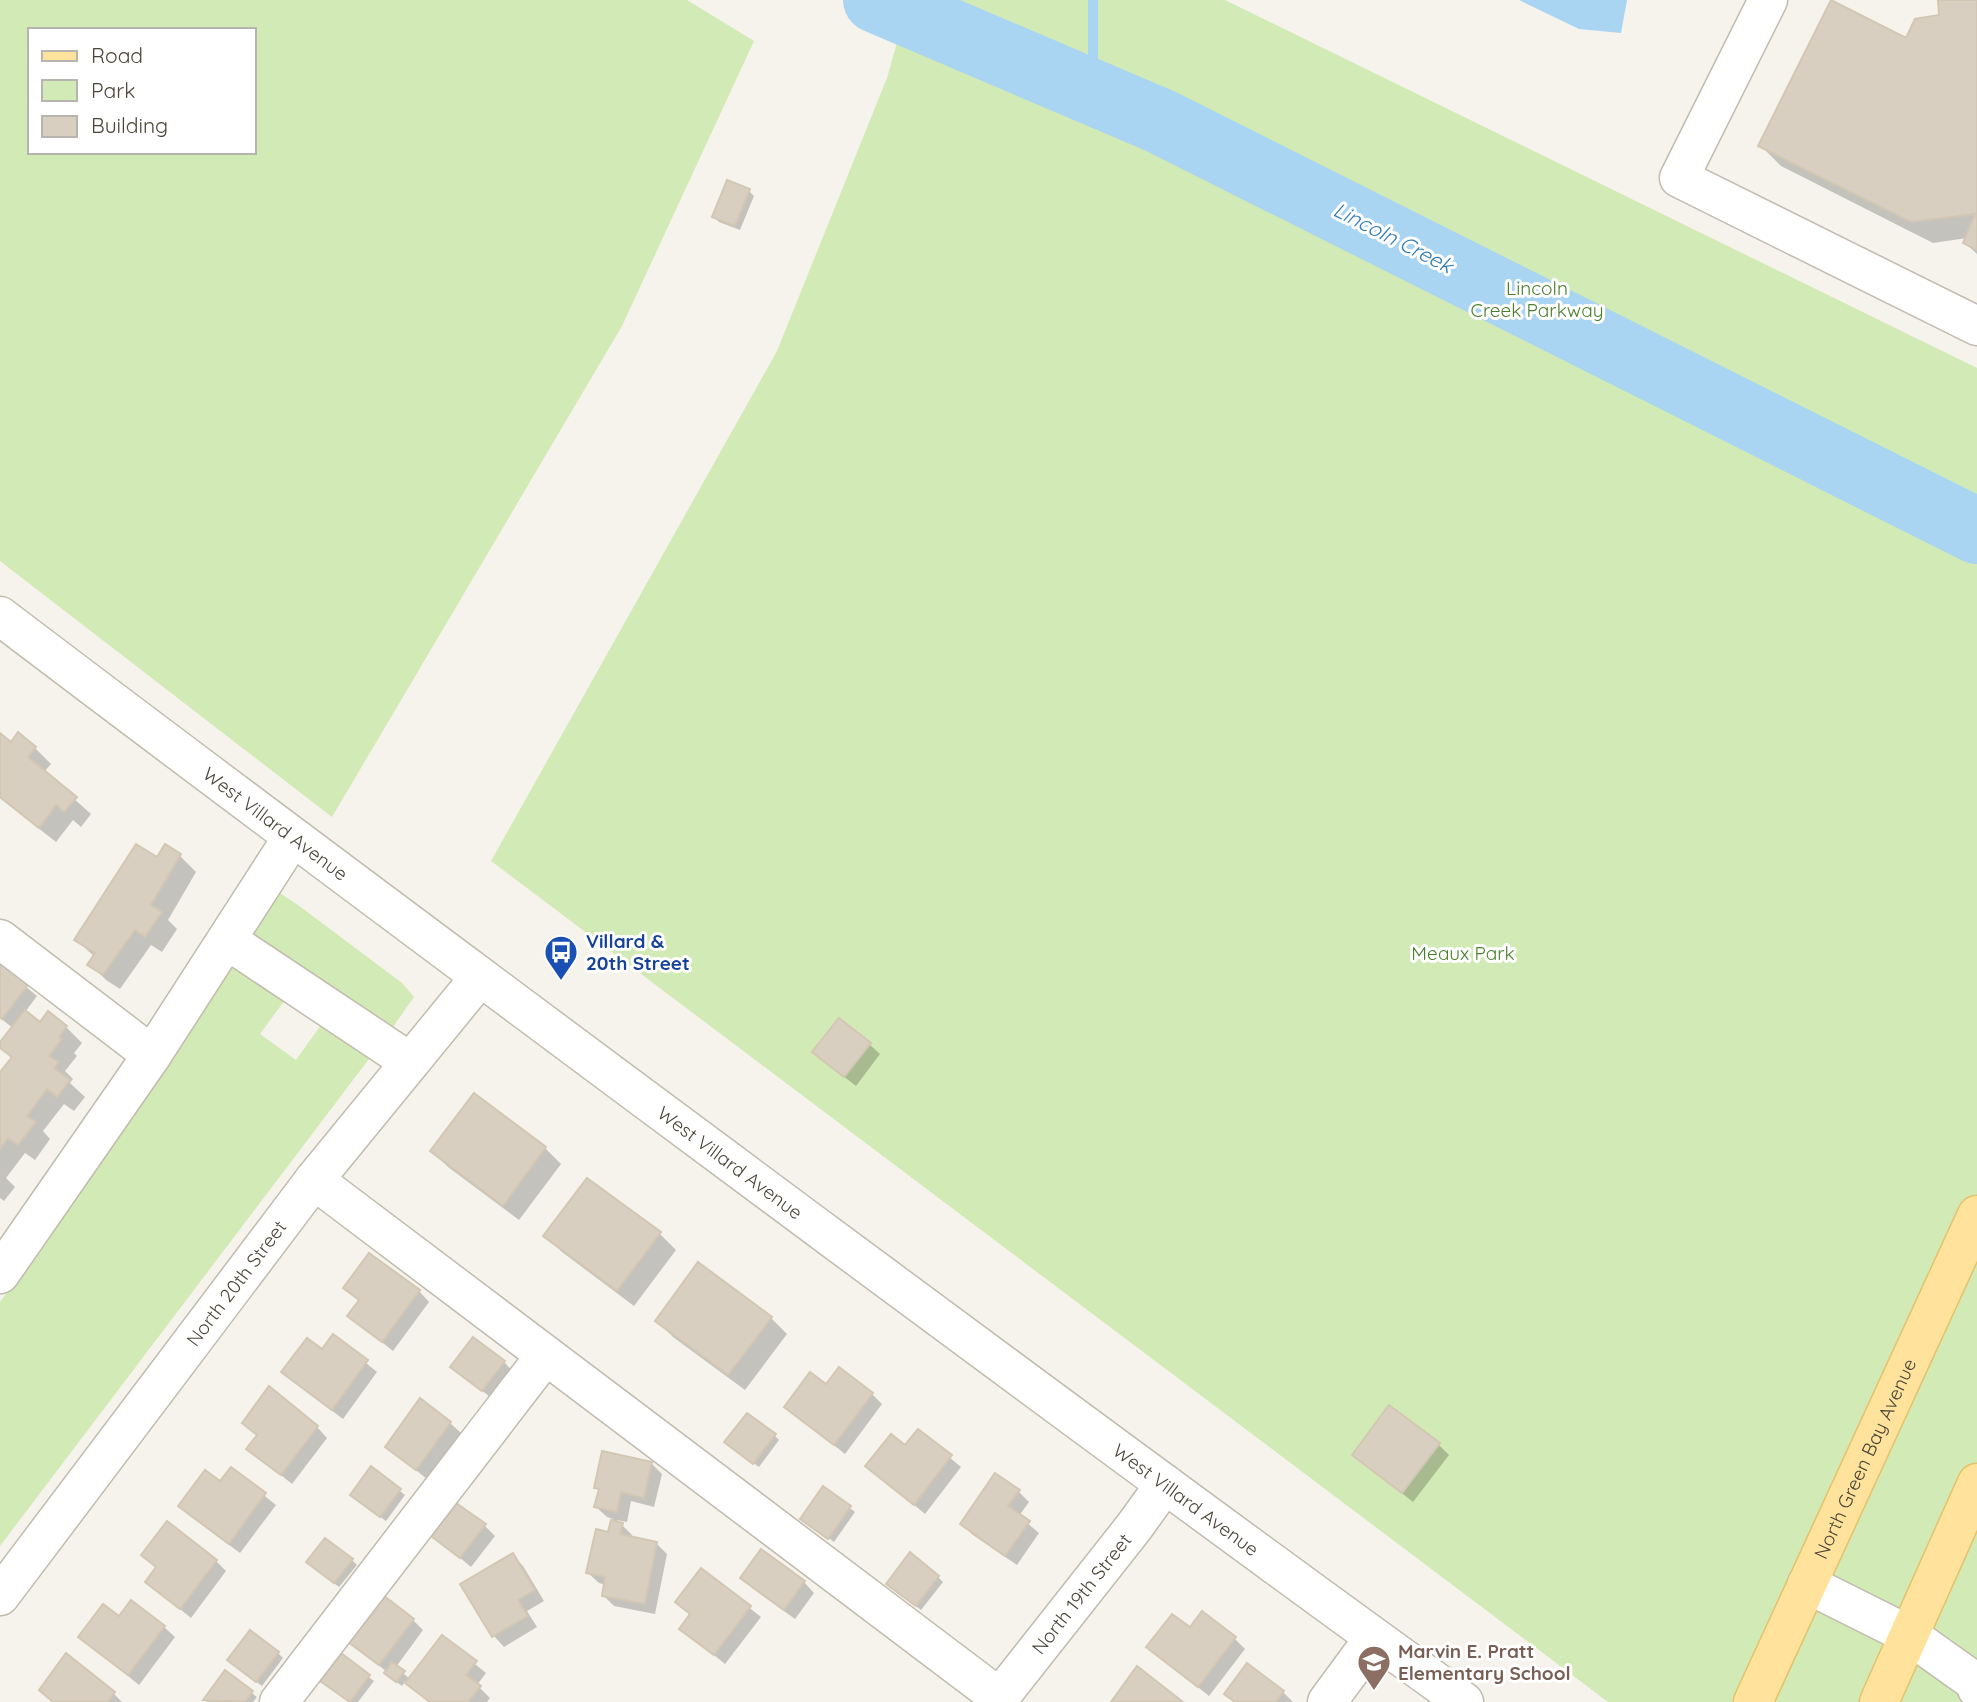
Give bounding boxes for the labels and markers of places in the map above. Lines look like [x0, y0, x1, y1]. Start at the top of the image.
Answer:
place label: Villard & 20th Street [586, 929, 690, 975]
bus stop icon: Villard & 20th Street [542, 933, 580, 982]
place label: Marvin E. Pratt Elementary School [1398, 1639, 1571, 1685]
school or university icon: Marvin E. Pratt Elementary School [1355, 1643, 1393, 1692]

